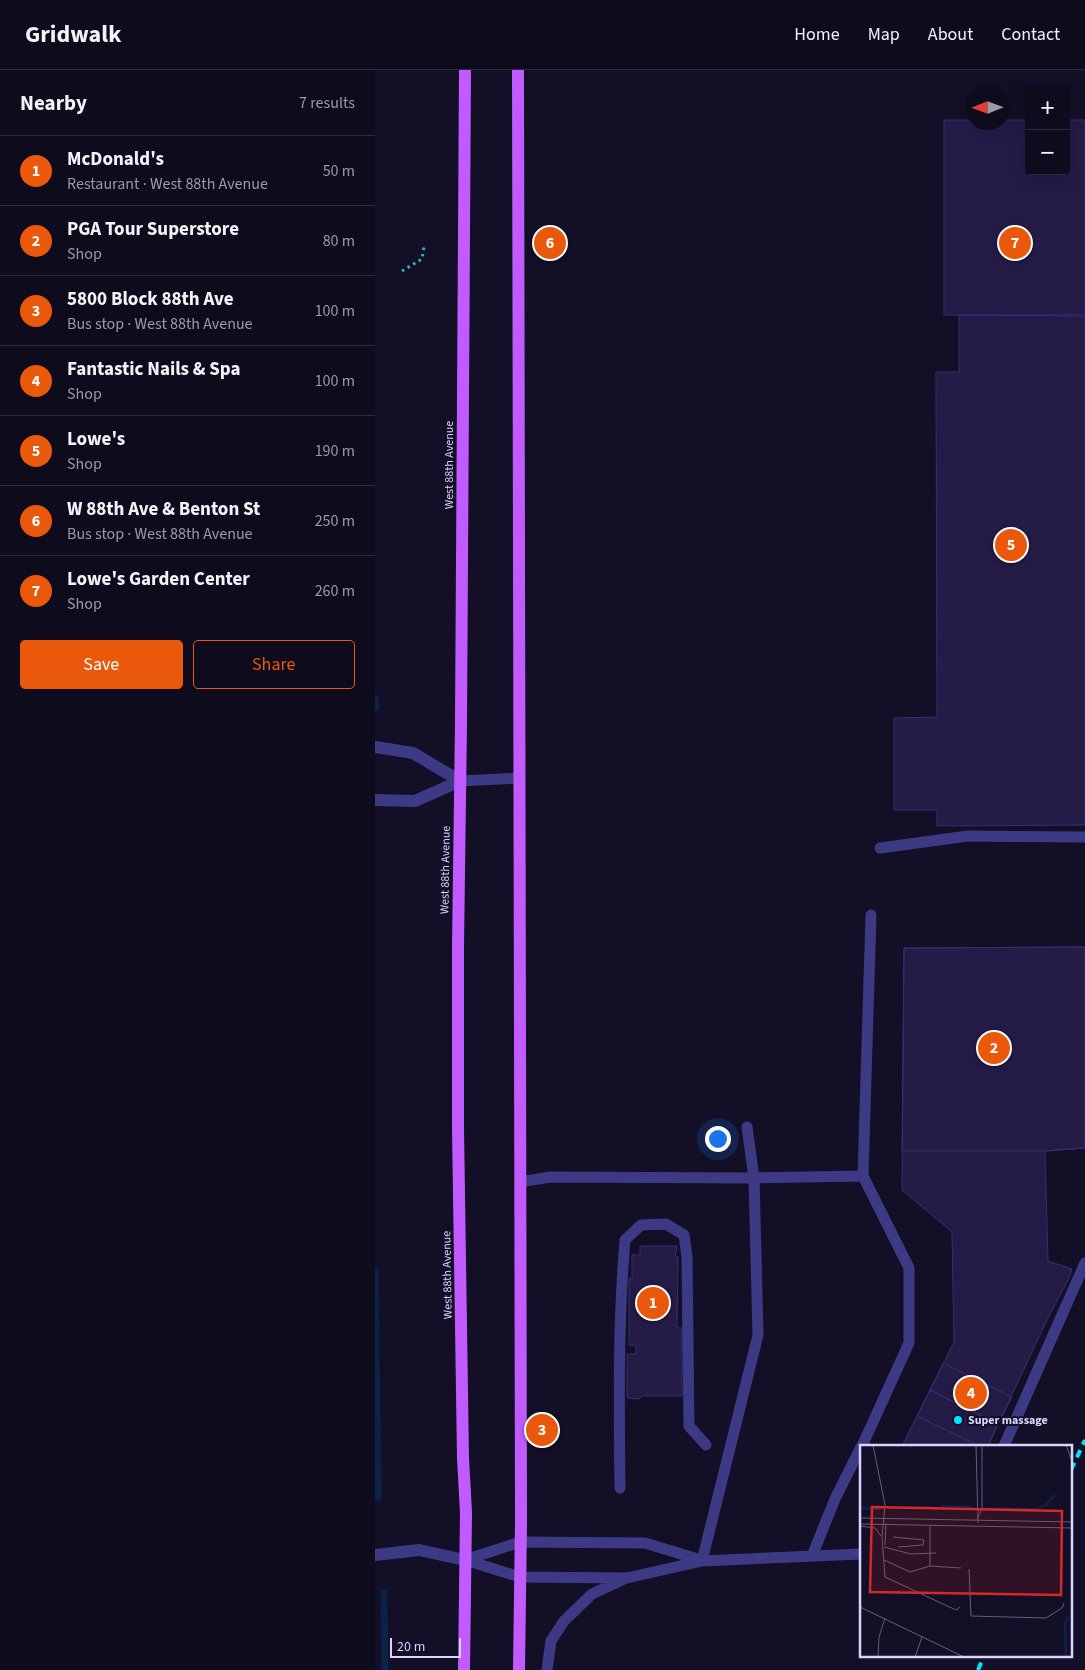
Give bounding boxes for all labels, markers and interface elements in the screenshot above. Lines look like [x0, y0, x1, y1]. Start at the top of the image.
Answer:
text: Gridwalk [25, 17, 121, 52]
text: Home [794, 22, 840, 47]
text: Map [868, 22, 900, 47]
text: About [928, 22, 973, 47]
text: Contact [1001, 22, 1060, 47]
north arrow [965, 85, 1010, 130]
map controls [1025, 85, 1070, 175]
button: + [1025, 85, 1070, 130]
text: Nearby [20, 88, 87, 118]
text: 7 results [299, 92, 355, 114]
button: − [1025, 130, 1070, 175]
text: McDonald's [67, 146, 164, 173]
text: 1 [32, 160, 40, 182]
text: 50 m [323, 160, 355, 182]
text: Restaurant · West 88th Avenue [67, 173, 268, 195]
text: PGA Tour Superstore [67, 216, 239, 243]
pin: 6 [534, 224, 566, 262]
pin: 7 [999, 224, 1031, 262]
text: 2 [32, 230, 40, 252]
text: 80 m [323, 230, 355, 252]
text: Shop [67, 243, 102, 265]
text: 5800 Block 88th Ave [67, 286, 234, 313]
text: 3 [32, 300, 40, 322]
text: 100 m [315, 300, 355, 322]
text: Bus stop · West 88th Avenue [67, 313, 253, 335]
text: Fantastic Nails & Spa [67, 356, 241, 383]
text: 4 [32, 370, 40, 392]
text: 100 m [315, 370, 355, 392]
text: Shop [67, 383, 102, 405]
street label: West 88th Avenue [441, 421, 458, 509]
text: Lowe's [67, 426, 125, 453]
text: 5 [32, 440, 40, 462]
text: 190 m [315, 440, 355, 462]
text: Shop [67, 453, 102, 475]
text: W 88th Ave & Benton St [67, 496, 260, 523]
text: 6 [32, 510, 40, 532]
text: 250 m [315, 510, 355, 532]
text: Bus stop · West 88th Avenue [67, 523, 253, 545]
pin: 5 [995, 526, 1027, 564]
text: Lowe's Garden Center [67, 566, 250, 593]
text: 7 [32, 580, 40, 602]
text: 260 m [315, 580, 355, 602]
text: Shop [67, 593, 102, 615]
button: Save [20, 640, 183, 689]
button: Share [193, 640, 355, 689]
street label: West 88th Avenue [436, 826, 455, 914]
pin: 2 [978, 1029, 1010, 1067]
your location [705, 1126, 731, 1152]
street label: West 88th Avenue [438, 1231, 457, 1319]
pin: 1 [637, 1284, 669, 1322]
pin: 4 [955, 1374, 987, 1412]
pin: 3 [526, 1411, 558, 1449]
place label: Super massage [968, 1412, 1048, 1429]
marker: Super massage [952, 1414, 964, 1426]
inset map [860, 1445, 1073, 1658]
scale bar [390, 1635, 461, 1658]
text: 20 m [397, 1637, 425, 1657]

